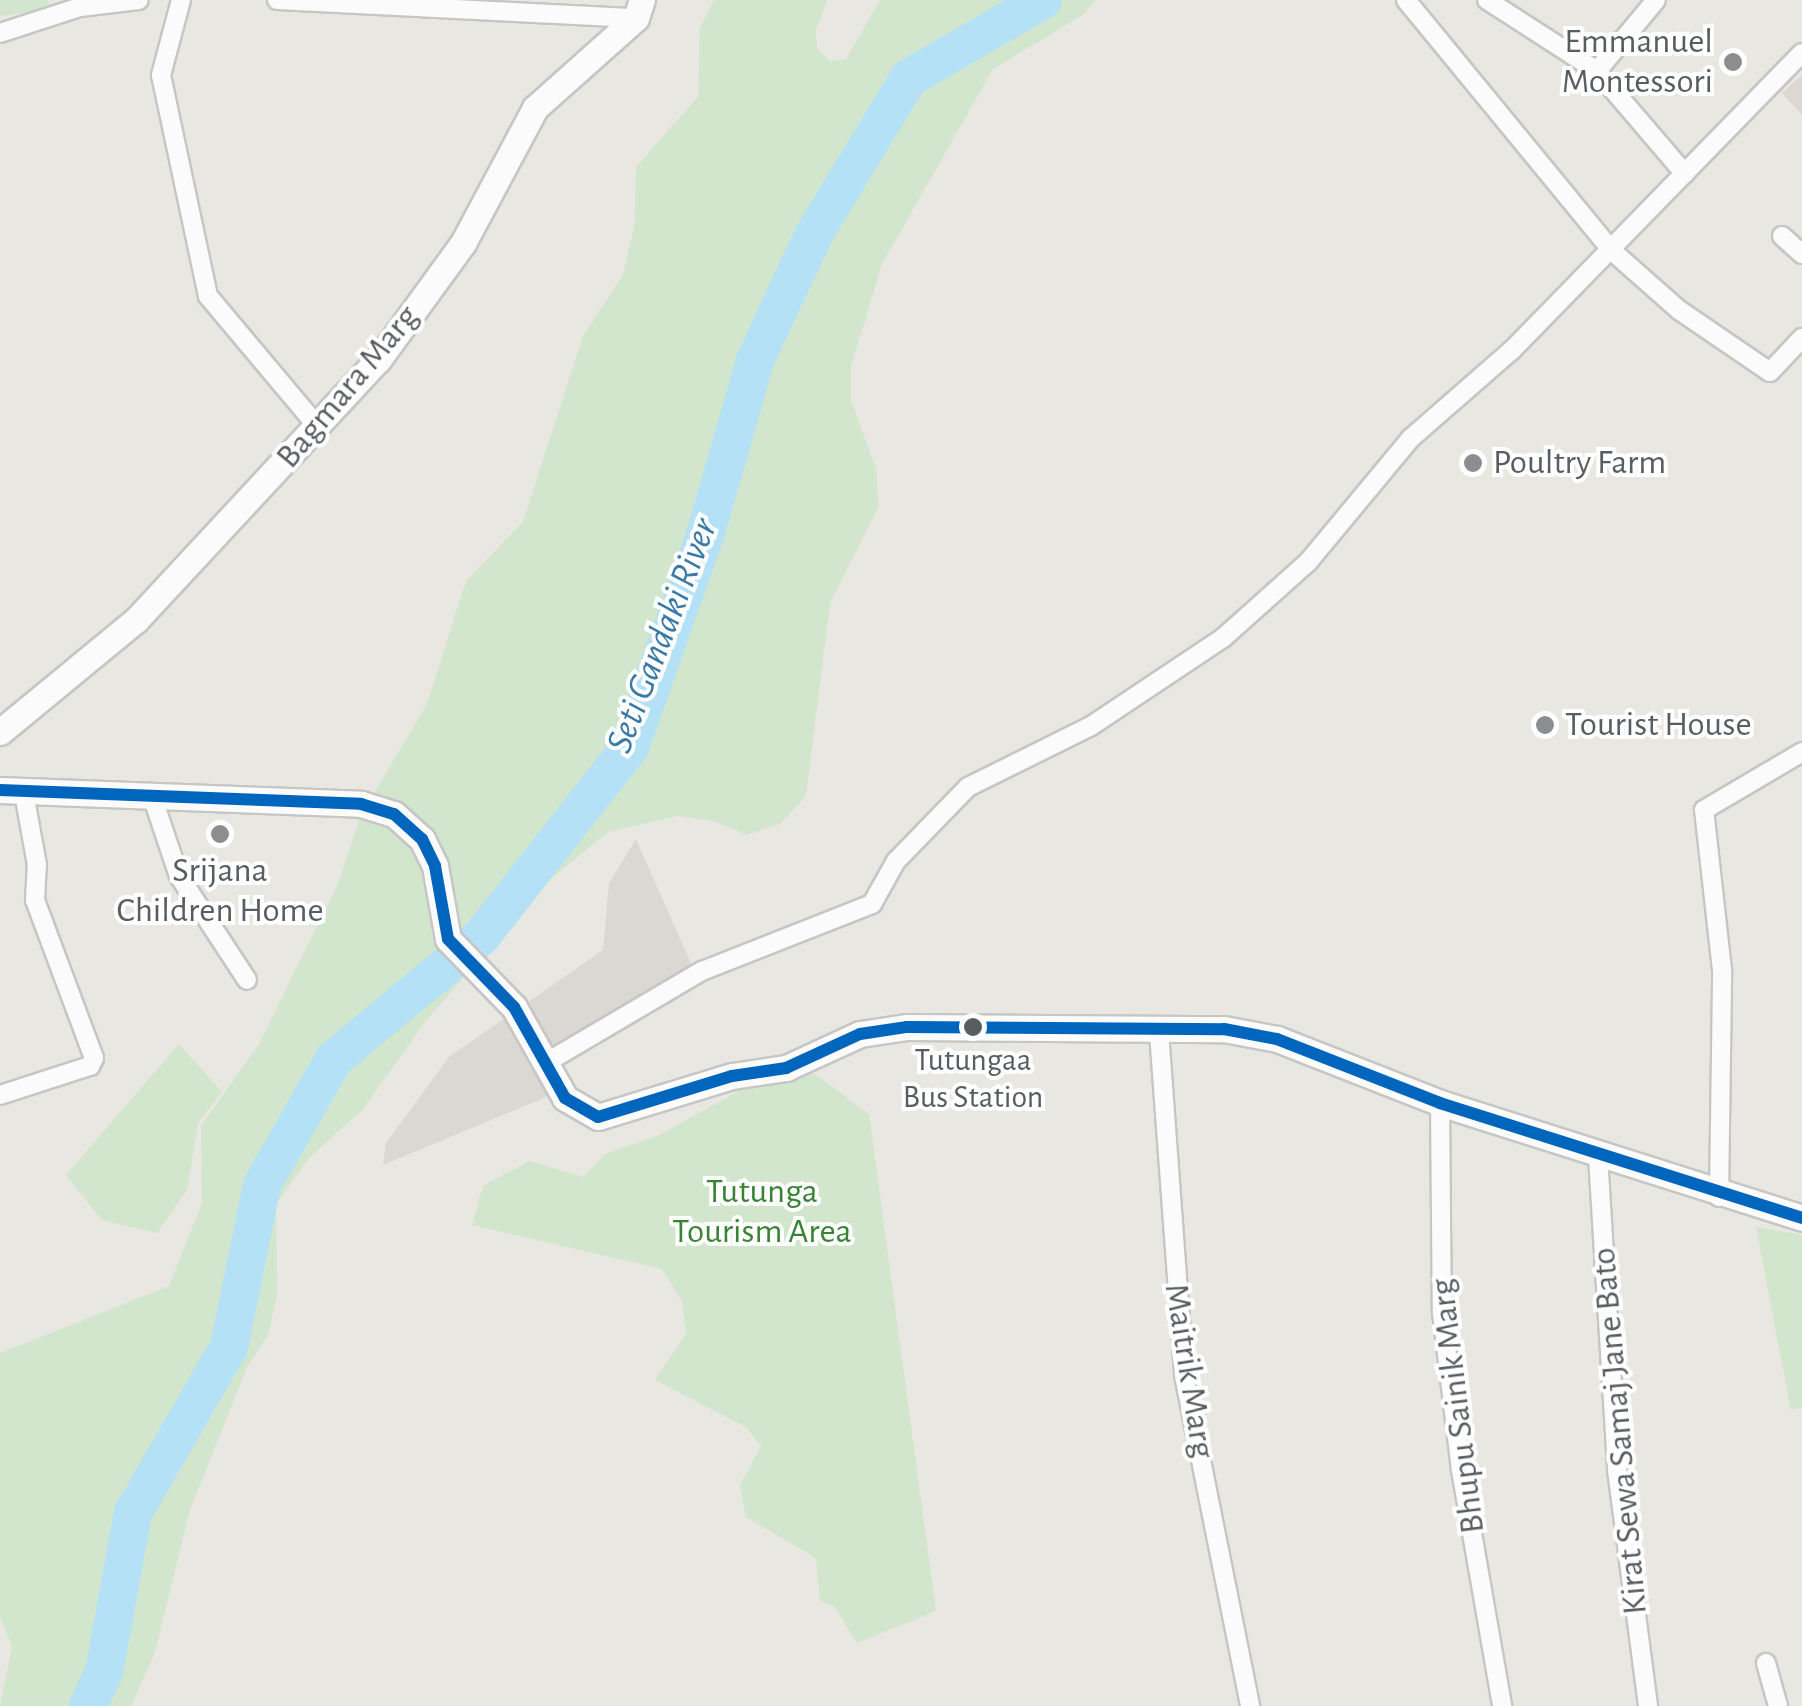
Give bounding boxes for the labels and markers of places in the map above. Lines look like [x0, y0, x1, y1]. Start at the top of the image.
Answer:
place label: Emmanuel Montessori [1562, 21, 1713, 103]
marker: Emmanuel Montessori [1722, 51, 1744, 73]
place label: Poultry Farm [1493, 442, 1666, 484]
marker: Poultry Farm [1462, 452, 1484, 474]
place label: Tourist House [1565, 704, 1752, 746]
marker: Tourist House [1534, 714, 1556, 736]
marker: Srijana Children Home [209, 823, 231, 845]
place label: Srijana Children Home [116, 850, 324, 932]
marker: Tutungaa Bus Station [963, 1017, 983, 1037]
place label: Tutungaa Bus Station [903, 1042, 1043, 1117]

